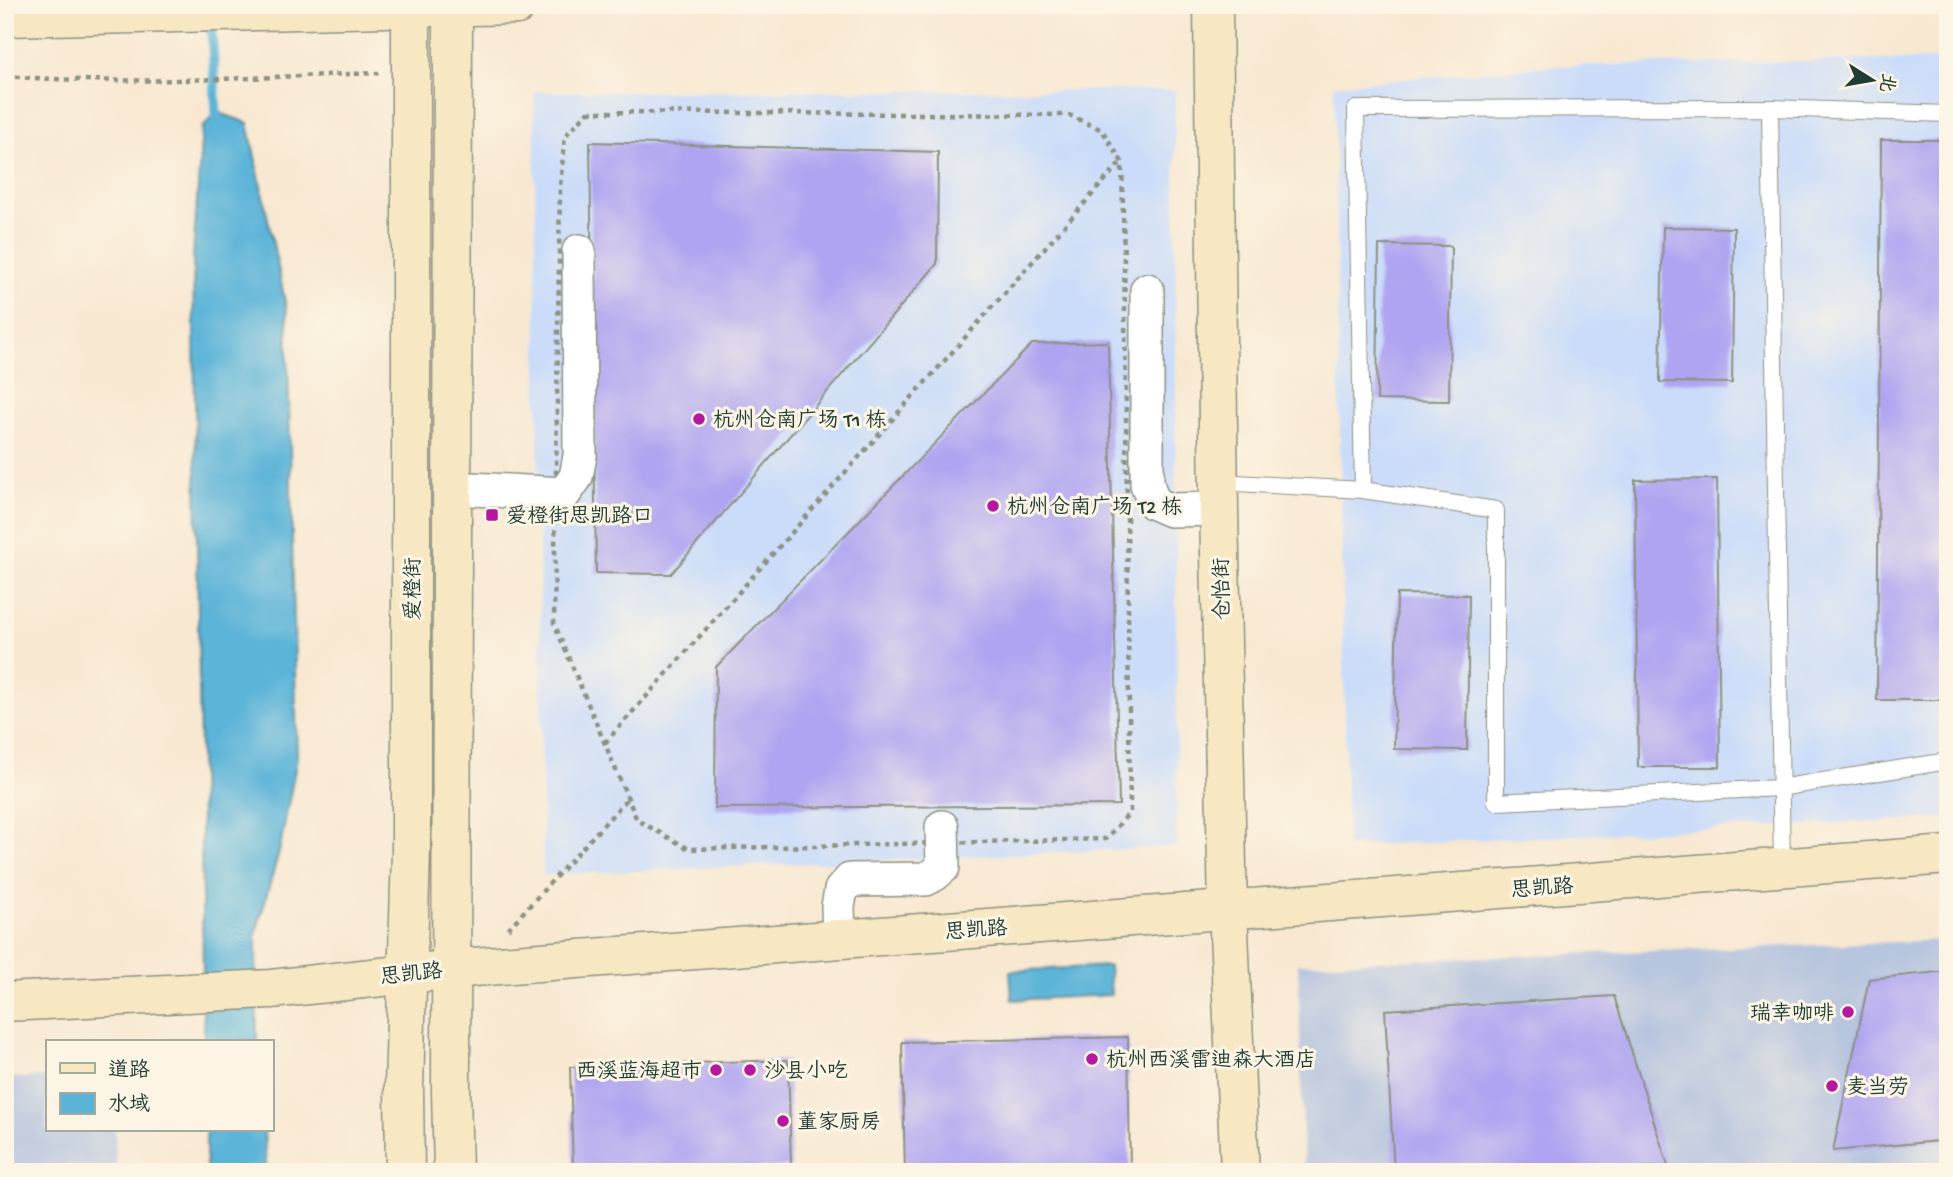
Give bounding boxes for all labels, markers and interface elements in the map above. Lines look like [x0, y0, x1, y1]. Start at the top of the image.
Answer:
north arrow [1838, 46, 1908, 116]
text: 北 [1872, 71, 1898, 94]
place label: 杭州仓南广场 T1 栋 [713, 408, 887, 435]
marker: 杭州仓南广场 T1 栋 [691, 411, 707, 427]
place label: 杭州仓南广场 T2 栋 [1007, 495, 1182, 522]
marker: 杭州仓南广场 T2 栋 [985, 498, 1001, 514]
place label: 爱橙街思凯路口 [506, 504, 653, 531]
marker: 爱橙街思凯路口 [484, 507, 500, 523]
street label: 仓怡街 [1209, 557, 1238, 621]
street label: 爱橙街 [401, 558, 428, 621]
street label: 思凯路 [1510, 874, 1575, 905]
street label: 思凯路 [944, 916, 1009, 947]
street label: 思凯路 [379, 959, 444, 992]
place label: 瑞幸咖啡 [1750, 1001, 1834, 1028]
marker: 瑞幸咖啡 [1840, 1004, 1856, 1020]
legend [46, 1040, 273, 1132]
place label: 杭州西溪雷迪森大酒店 [1106, 1048, 1316, 1075]
marker: 杭州西溪雷迪森大酒店 [1084, 1051, 1100, 1067]
text: 道路 [108, 1058, 150, 1085]
place label: 西溪蓝海超市 [576, 1059, 702, 1086]
place label: 沙县小吃 [764, 1059, 848, 1086]
marker: 西溪蓝海超市 [708, 1062, 724, 1078]
marker: 沙县小吃 [742, 1062, 758, 1078]
place label: 麦当劳 [1846, 1075, 1909, 1102]
marker: 麦当劳 [1824, 1078, 1840, 1094]
text: 水域 [108, 1092, 150, 1119]
place label: 董家厨房 [797, 1111, 881, 1137]
marker: 董家厨房 [775, 1113, 791, 1129]

